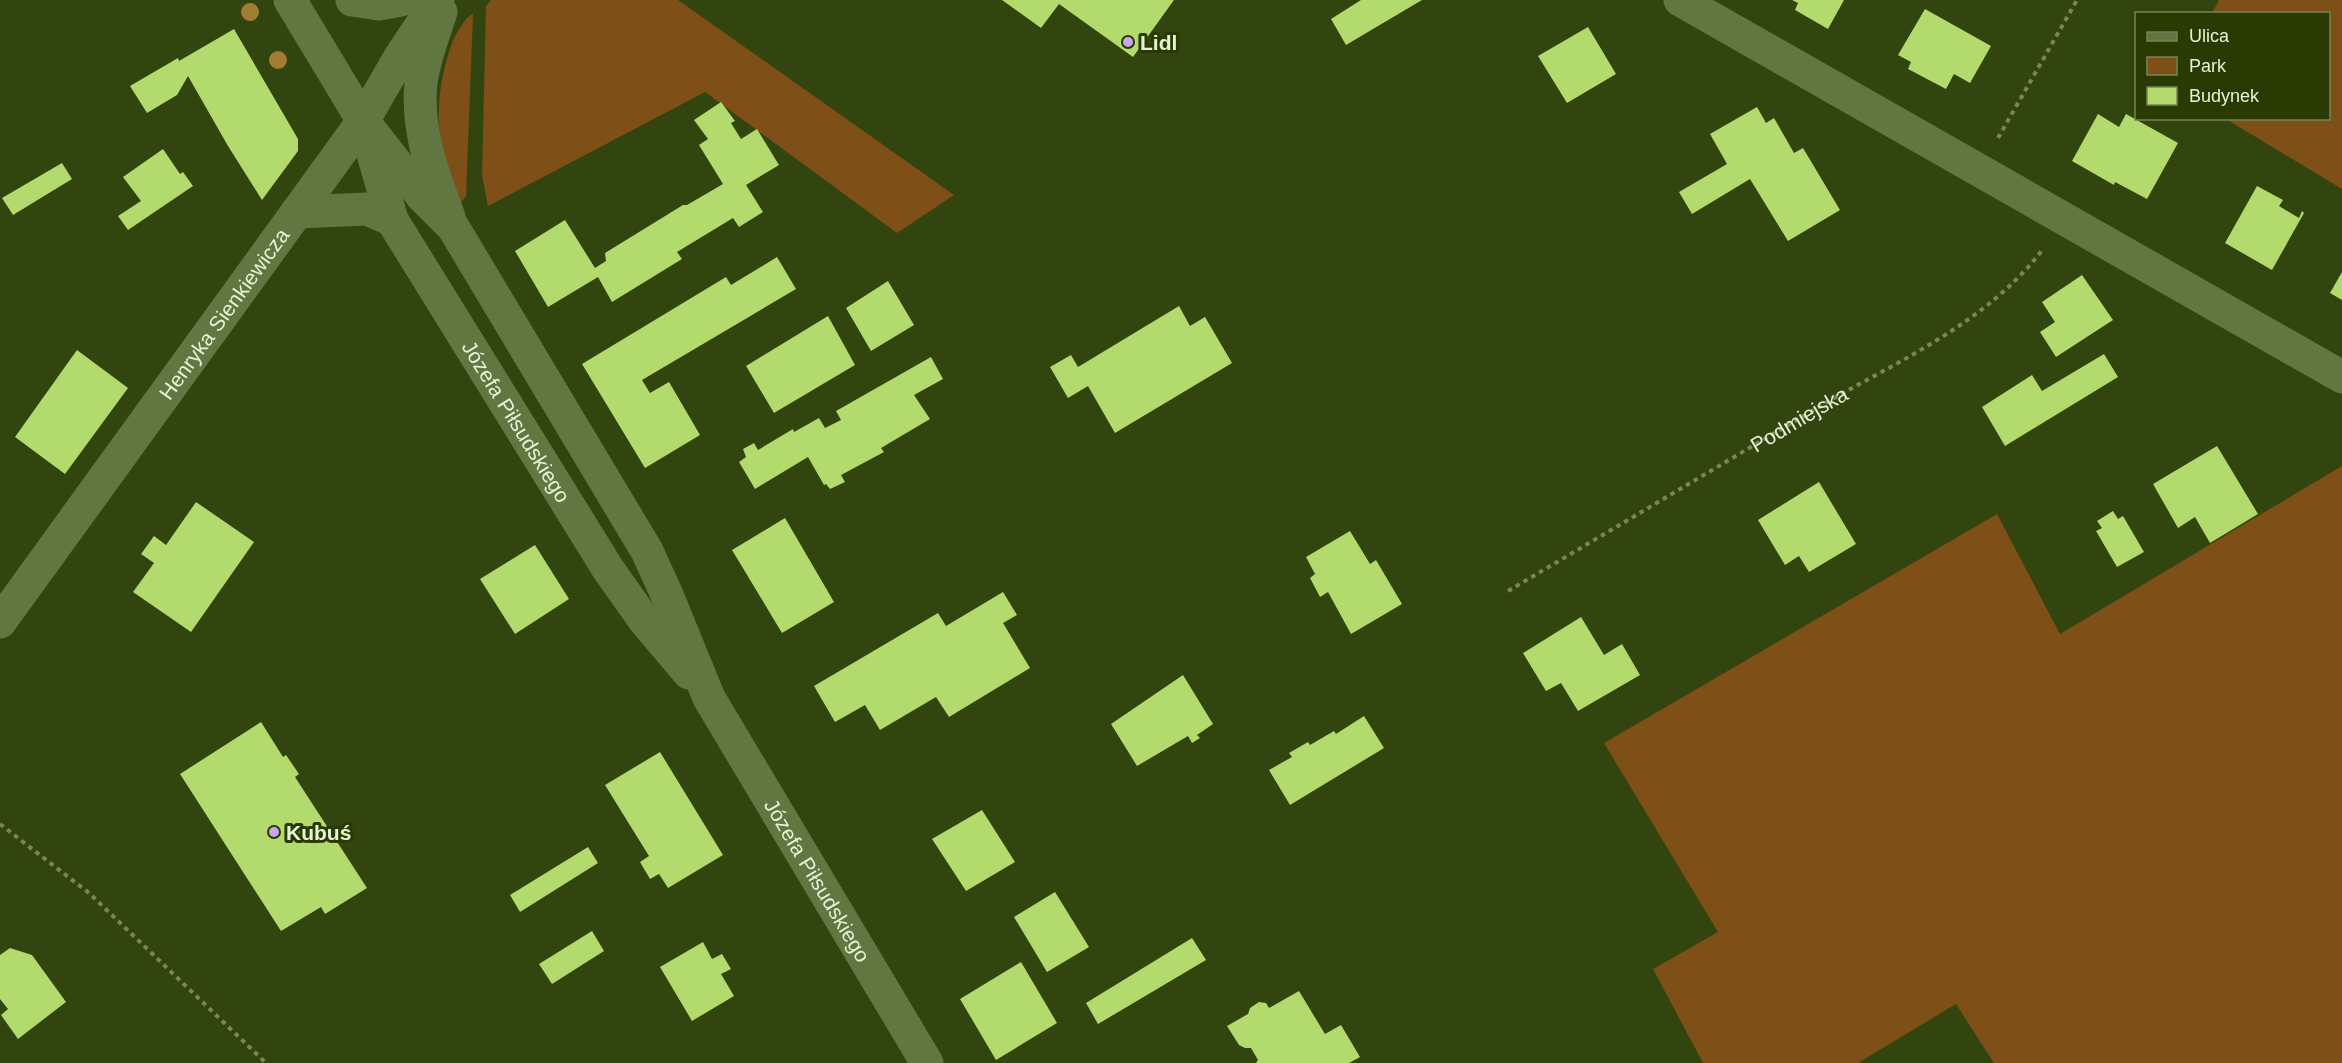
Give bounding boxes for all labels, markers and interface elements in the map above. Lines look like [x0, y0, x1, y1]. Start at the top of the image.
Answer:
legend [2135, 12, 2330, 120]
text: Ulica [2189, 26, 2230, 46]
place label: Lidl [1140, 31, 1177, 54]
marker: Lidl [1121, 35, 1135, 49]
text: Park [2189, 56, 2227, 76]
text: Budynek [2189, 86, 2260, 106]
street label: Henryka Sienkiewicza [154, 223, 293, 403]
street label: Józefa Piłsudskiego [458, 336, 575, 506]
street label: Podmiejska [1746, 381, 1852, 456]
street label: Józefa Piłsudskiego [760, 795, 875, 966]
place label: Kubuś [286, 821, 351, 844]
marker: Kubuś [267, 825, 281, 839]

